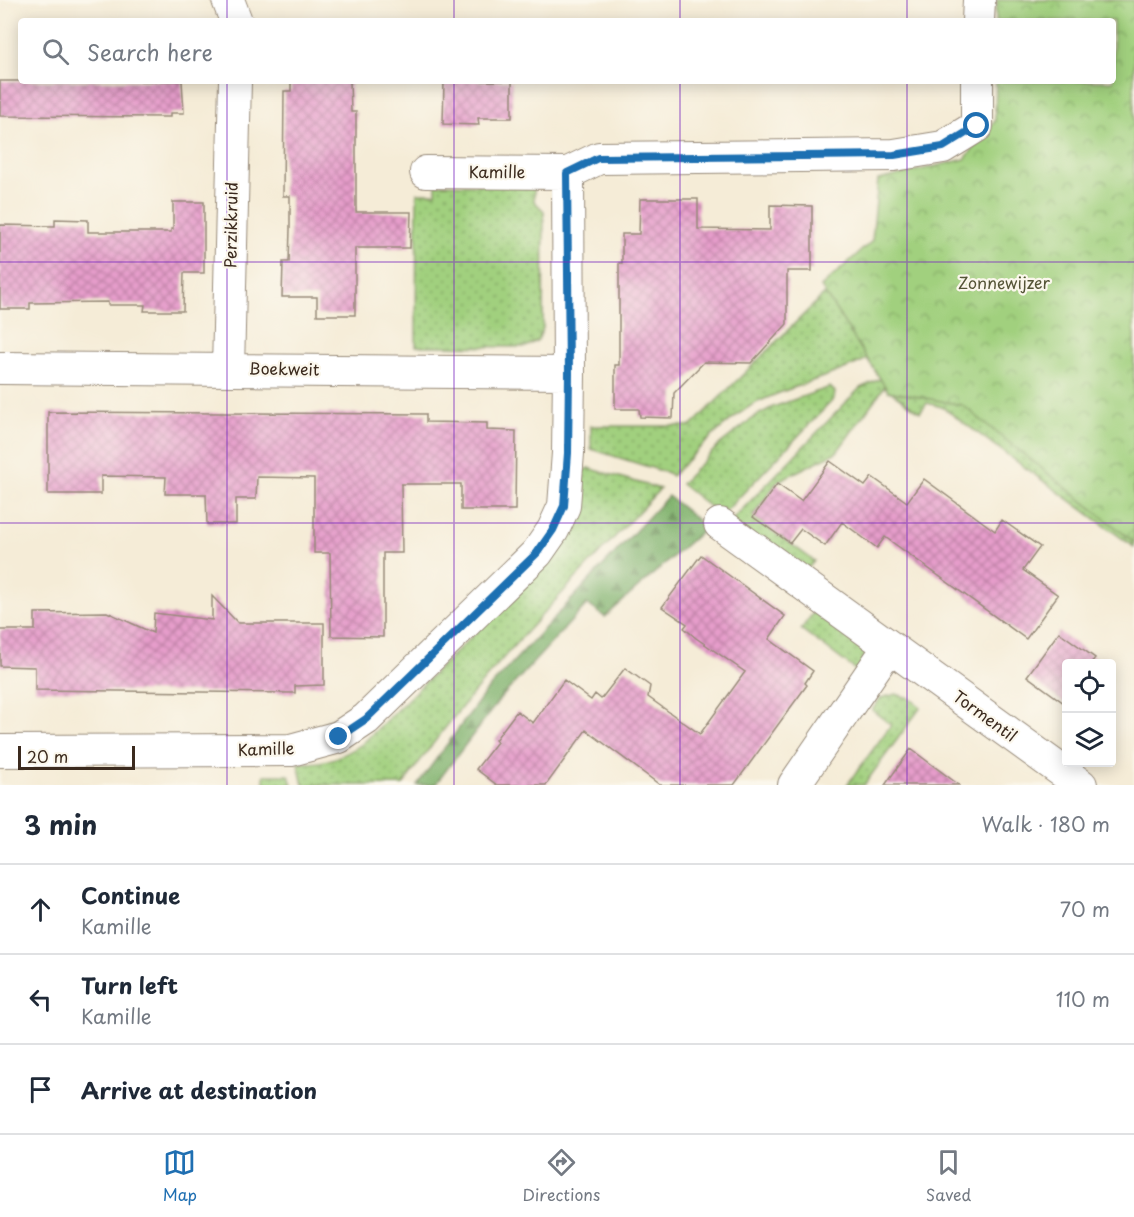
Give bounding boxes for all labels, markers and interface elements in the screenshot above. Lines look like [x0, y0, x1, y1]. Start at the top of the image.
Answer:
search box [18, 18, 1116, 84]
icon: search [39, 35, 72, 68]
text: Search here [87, 35, 213, 68]
route start [963, 112, 989, 138]
street label: Kamille [469, 159, 526, 183]
street label: Perzikkruid [217, 182, 243, 268]
park label: Zonnewijzer [958, 270, 1051, 294]
street label: Boekweit [248, 355, 320, 381]
map controls [1062, 659, 1116, 767]
button: locate [1062, 659, 1116, 713]
street label: Tormentil [949, 684, 1023, 747]
button: layers [1062, 713, 1116, 767]
route end [325, 723, 351, 749]
street label: Kamille [237, 735, 295, 761]
scale bar [18, 743, 135, 770]
text: 20 m [27, 744, 68, 768]
text: 3 min [24, 805, 97, 844]
text: Walk · 180 m [982, 809, 1110, 839]
text: Continue [81, 878, 180, 911]
icon: ahead [24, 893, 57, 926]
text: 70 m [1060, 894, 1110, 924]
text: Kamille [81, 911, 152, 941]
text: Turn left [81, 968, 178, 1001]
icon: left [24, 983, 57, 1016]
text: 110 m [1056, 984, 1110, 1014]
text: Kamille [81, 1001, 152, 1031]
icon: arrive [24, 1073, 57, 1106]
text: Arrive at destination [81, 1073, 317, 1106]
tab: Map [163, 1146, 197, 1206]
tab: Directions [522, 1146, 600, 1206]
tab: Saved [926, 1146, 971, 1206]

